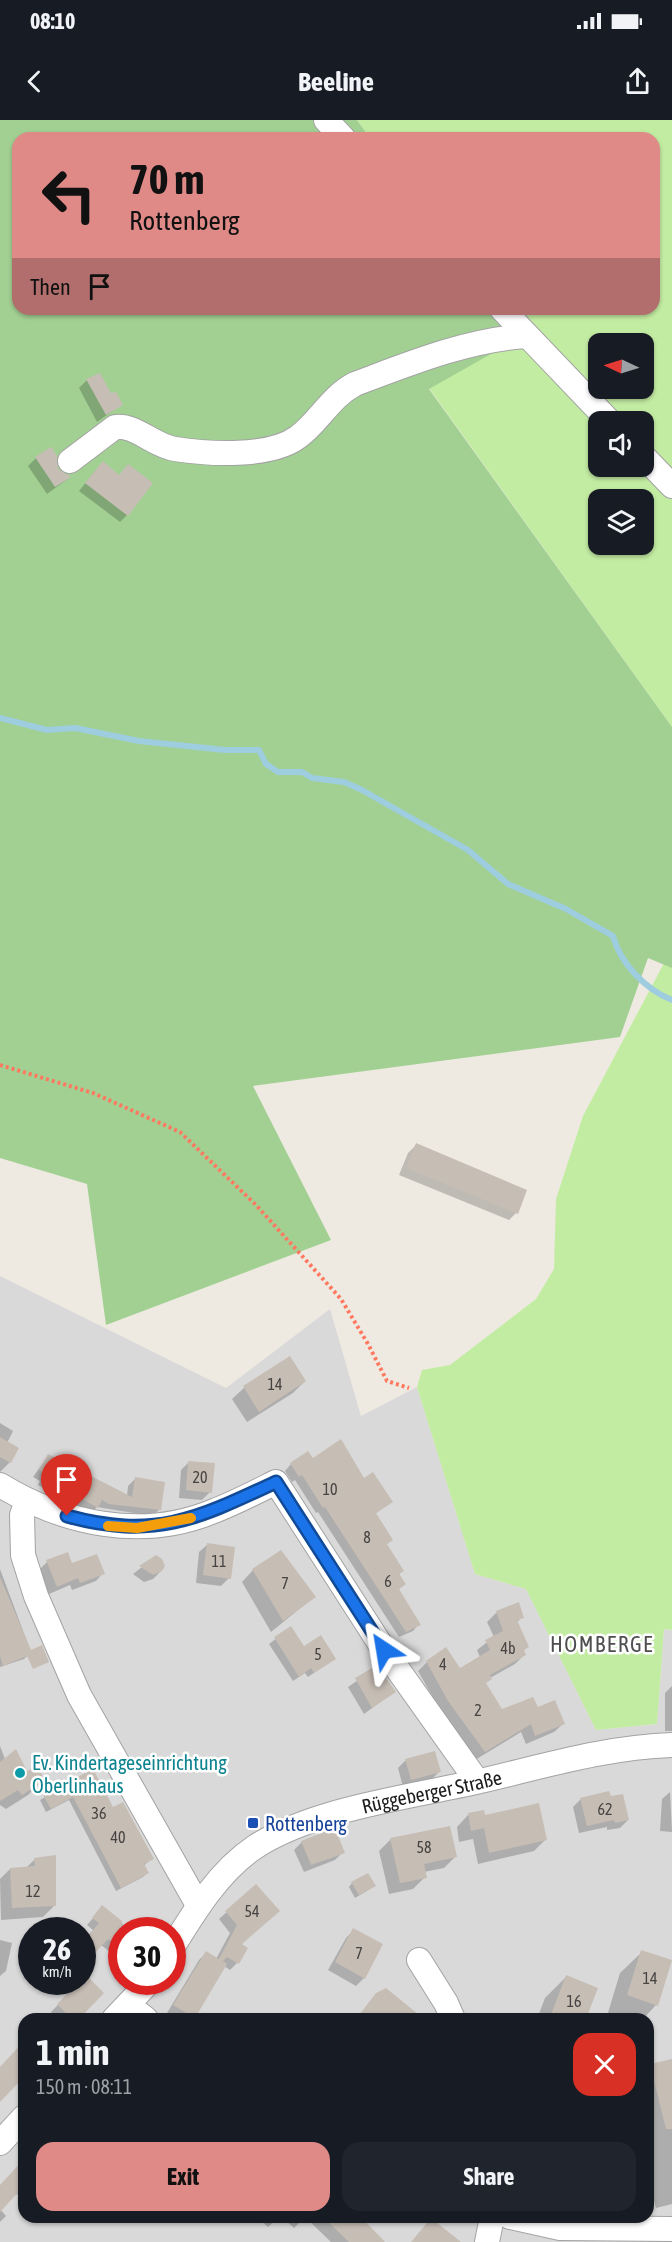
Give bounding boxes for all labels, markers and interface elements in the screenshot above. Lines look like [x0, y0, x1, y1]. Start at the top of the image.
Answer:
text: 08:10 [30, 8, 75, 34]
icon: back [18, 65, 51, 98]
icon: share [621, 65, 654, 98]
text: Beeline [298, 66, 374, 97]
text: 70 m [129, 155, 204, 203]
icon: left [30, 156, 108, 234]
text: Rottenberg [129, 205, 240, 236]
icon: arrive [83, 270, 116, 303]
text: Then [30, 274, 71, 300]
north arrow [588, 333, 654, 399]
map controls [588, 333, 654, 555]
button: sound [588, 411, 654, 477]
button: layers [588, 489, 654, 555]
house number: 14 [267, 1375, 283, 1393]
pin [41, 1454, 92, 1516]
icon: arrive [50, 1463, 83, 1496]
house number: 20 [192, 1468, 208, 1486]
house number: 10 [322, 1480, 338, 1498]
house number: 8 [363, 1528, 371, 1546]
house number: 11 [211, 1552, 227, 1570]
house number: 6 [384, 1572, 392, 1590]
house number: 7 [281, 1574, 289, 1592]
position arrow [352, 1618, 416, 1682]
district label: HOMBERGE [550, 1631, 654, 1657]
house number: 4b [500, 1639, 516, 1657]
house number: 5 [314, 1645, 322, 1663]
house number: 4 [439, 1655, 447, 1673]
house number: 2 [474, 1701, 482, 1719]
place label: Ev. Kindertageseinrichtung Oberlinhaus [32, 1751, 227, 1797]
street label: Rüggeberger Straße [359, 1765, 504, 1817]
marker: Ev. Kindertageseinrichtung Oberlinhaus [13, 1766, 27, 1780]
house number: 62 [597, 1800, 613, 1818]
house number: 36 [91, 1804, 107, 1822]
place label: Rottenberg [265, 1812, 347, 1835]
marker: Rottenberg [246, 1816, 260, 1830]
house number: 40 [110, 1828, 126, 1846]
house number: 58 [416, 1838, 432, 1856]
house number: 12 [25, 1882, 41, 1900]
house number: 54 [244, 1902, 260, 1920]
speed limit sign: 30 [108, 1917, 186, 1995]
text: 26 [43, 1932, 71, 1966]
house number: 7 [355, 1944, 363, 1962]
text: km/h [42, 1963, 72, 1980]
house number: 14 [642, 1969, 658, 1987]
house number: 16 [566, 1992, 582, 2010]
text: 1 min [36, 2031, 110, 2073]
button: close [573, 2033, 636, 2096]
text: 150 m · 08:11 [36, 2075, 132, 2098]
button: Exit [36, 2142, 330, 2211]
button: Share [342, 2142, 636, 2211]

